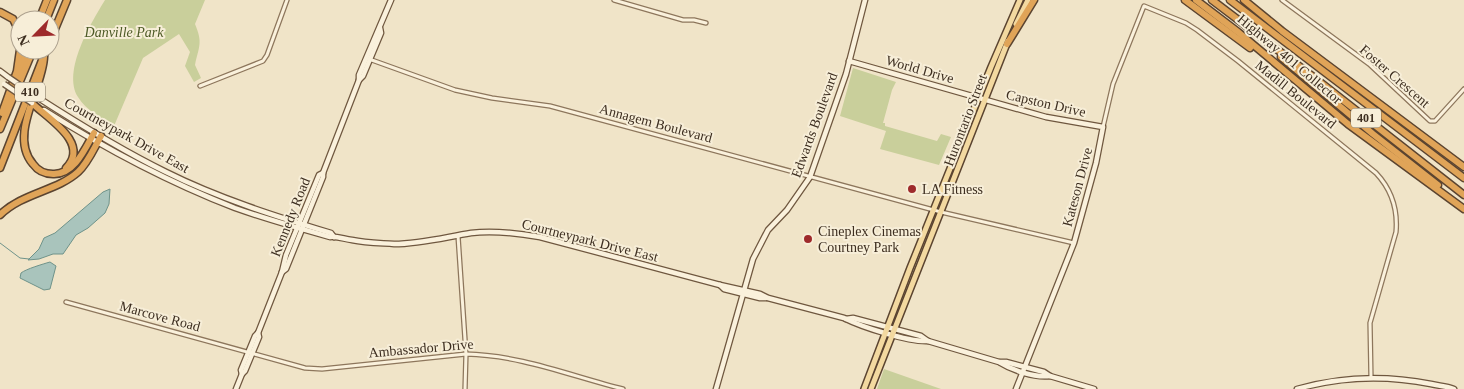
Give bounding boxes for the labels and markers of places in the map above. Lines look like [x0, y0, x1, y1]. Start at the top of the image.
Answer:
place label: LA Fitness [922, 182, 983, 197]
marker: LA Fitness [906, 183, 918, 195]
place label: Cineplex Cinemas Courtney Park [818, 224, 921, 255]
marker: Cineplex Cinemas Courtney Park [802, 233, 814, 245]

